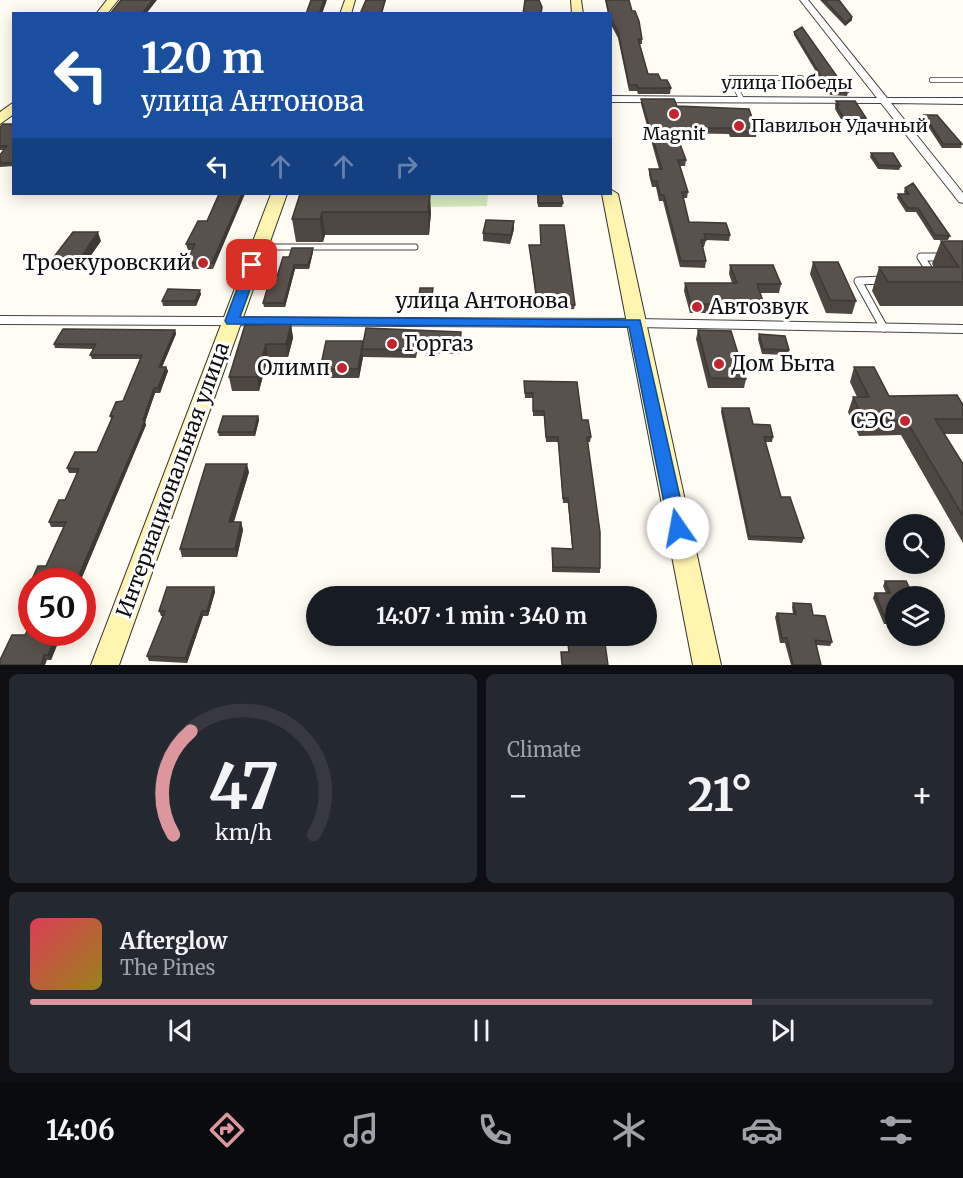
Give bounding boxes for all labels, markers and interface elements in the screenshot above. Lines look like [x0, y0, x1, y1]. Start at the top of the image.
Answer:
text: 120 m [141, 32, 264, 84]
icon: left [42, 36, 120, 114]
street label: улица Победы [721, 71, 853, 94]
text: улица Антонова [141, 84, 364, 118]
marker: Magnit [667, 107, 681, 121]
place label: Павильон Удачный [751, 114, 928, 137]
marker: Павильон Удачный [732, 119, 746, 133]
place label: Magnit [642, 122, 706, 145]
icon: left [201, 150, 234, 183]
icon: ahead [264, 150, 297, 183]
icon: ahead [327, 150, 360, 183]
icon: right [390, 150, 423, 183]
pin [226, 239, 277, 290]
icon: arrive [235, 248, 268, 281]
place label: Троекуровский [22, 249, 191, 276]
marker: Троекуровский [196, 256, 210, 270]
street label: улица Антонова [395, 287, 569, 314]
place label: Автозвук [708, 293, 809, 320]
marker: Автозвук [690, 300, 704, 314]
place label: Горгаз [404, 330, 474, 357]
marker: Горгаз [385, 337, 399, 351]
street label: Интернациональная улица [110, 338, 235, 621]
place label: Дом Быта [731, 350, 835, 377]
place label: Олимп [257, 354, 330, 381]
marker: Дом Быта [712, 357, 726, 371]
marker: Олимп [335, 361, 349, 375]
place label: СЭС [851, 407, 893, 434]
marker: СЭС [898, 414, 912, 428]
position arrow [646, 496, 710, 560]
map controls [885, 514, 945, 646]
button: search [885, 514, 945, 574]
speed limit sign: 50 [18, 568, 96, 646]
button: layers [885, 586, 945, 646]
text: 14:07 · 1 min · 340 m [376, 602, 587, 630]
text: Climate [507, 737, 581, 762]
text: 47 [208, 748, 278, 826]
text: 21° [687, 767, 753, 823]
text: − [507, 775, 529, 816]
text: + [911, 775, 933, 816]
text: km/h [215, 820, 271, 847]
text: Afterglow [120, 927, 227, 955]
text: The Pines [120, 955, 215, 980]
icon: previous [164, 1014, 197, 1047]
icon: pause [465, 1014, 498, 1047]
icon: next [766, 1014, 799, 1047]
icon: directions [206, 1109, 248, 1151]
icon: music [340, 1109, 382, 1151]
icon: phone [474, 1109, 516, 1151]
icon: climate [608, 1109, 650, 1151]
icon: car [741, 1109, 783, 1151]
icon: filters [875, 1109, 917, 1151]
text: 14:06 [46, 1113, 115, 1147]

